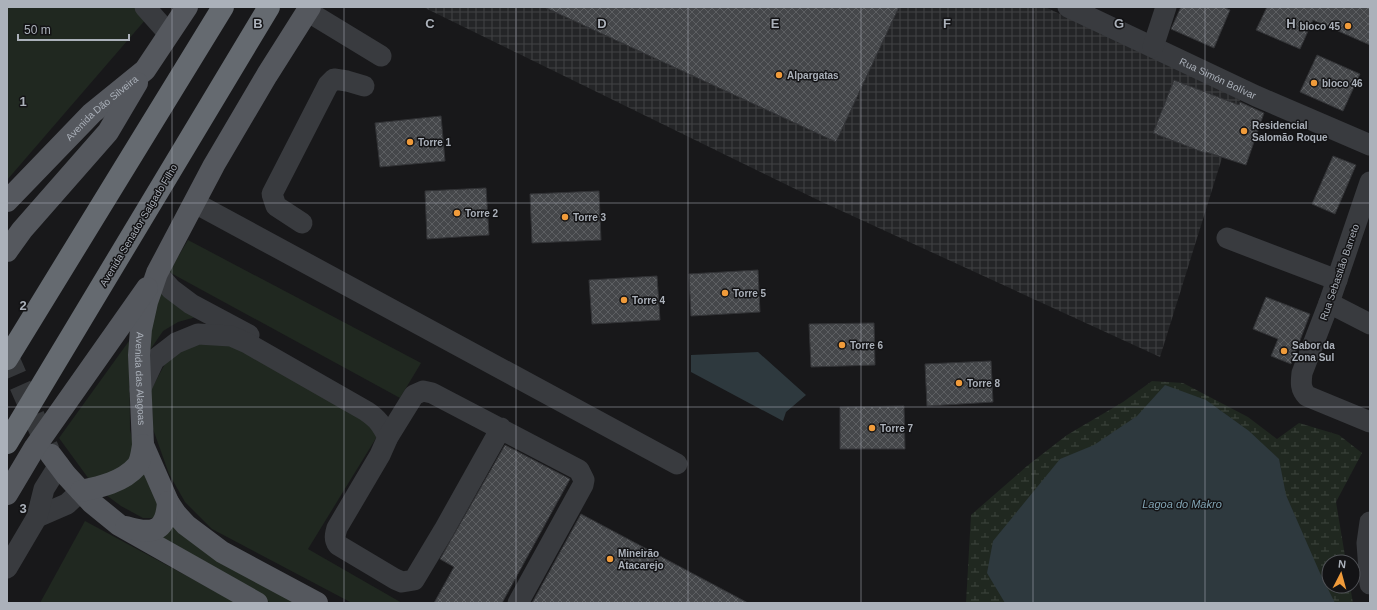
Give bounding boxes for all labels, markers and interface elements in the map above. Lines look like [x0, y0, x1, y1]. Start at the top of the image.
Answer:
scale bar [18, 16, 129, 42]
text: B [253, 16, 263, 31]
text: C [425, 16, 435, 31]
text: D [597, 16, 607, 31]
text: E [771, 16, 780, 31]
text: F [943, 16, 951, 31]
text: G [1114, 16, 1124, 31]
text: H [1286, 16, 1296, 31]
place label: bloco 45 [1299, 21, 1340, 32]
marker: bloco 45 [1343, 21, 1353, 31]
text: 50 m [24, 23, 51, 37]
street label: Rua Simón Bolívar [1178, 56, 1258, 102]
marker: Alpargatas [774, 70, 784, 80]
place label: Alpargatas [787, 70, 839, 81]
street label: Avenida Dão Silveira [64, 73, 140, 143]
marker: bloco 46 [1309, 78, 1319, 88]
place label: bloco 46 [1322, 78, 1363, 89]
text: 1 [19, 94, 27, 109]
place label: Residencial Salomão Roque [1252, 120, 1328, 143]
marker: Residencial Salomão Roque [1239, 126, 1249, 136]
marker: Torre 1 [405, 137, 415, 147]
place label: Torre 1 [418, 137, 452, 148]
street label: Avenida Senador Salgado Filho [98, 162, 180, 288]
marker: Torre 2 [452, 208, 462, 218]
place label: Torre 2 [465, 208, 499, 219]
marker: Torre 3 [560, 212, 570, 222]
place label: Torre 3 [573, 212, 607, 223]
street label: Rua Sebastião Barreto [1318, 222, 1361, 322]
marker: Torre 5 [720, 288, 730, 298]
place label: Torre 5 [733, 288, 767, 299]
marker: Torre 4 [619, 295, 629, 305]
place label: Torre 4 [632, 295, 666, 306]
text: 2 [19, 298, 27, 313]
street label: Avenida das Alagoas [133, 332, 147, 425]
marker: Torre 6 [837, 340, 847, 350]
place label: Torre 6 [850, 340, 884, 351]
place label: Sabor da Zona Sul [1292, 340, 1335, 363]
marker: Sabor da Zona Sul [1279, 346, 1289, 356]
marker: Torre 8 [954, 378, 964, 388]
place label: Torre 8 [967, 378, 1001, 389]
marker: Torre 7 [867, 423, 877, 433]
place label: Torre 7 [880, 423, 914, 434]
water label: Lagoa do Makro [1142, 498, 1222, 510]
text: 3 [19, 501, 27, 516]
place label: Mineirão Atacarejo [618, 548, 664, 571]
marker: Mineirão Atacarejo [605, 554, 615, 564]
north arrow [1321, 554, 1361, 594]
text: N [1337, 558, 1347, 570]

